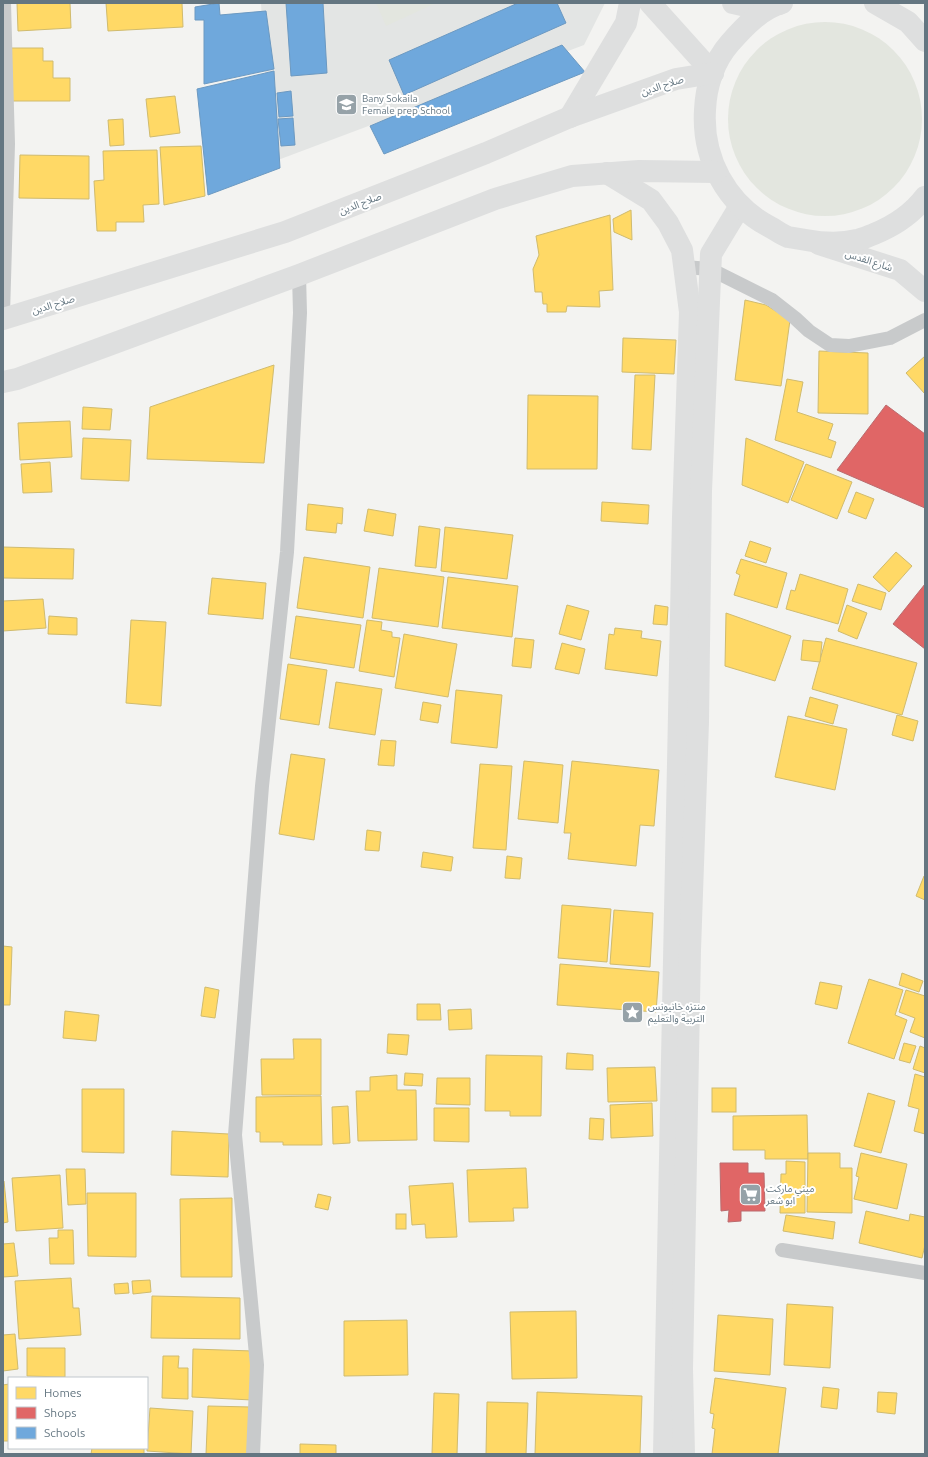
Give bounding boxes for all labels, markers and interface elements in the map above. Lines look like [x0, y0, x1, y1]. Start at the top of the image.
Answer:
street label: صلاح الدين [639, 73, 686, 99]
school or university icon: Bany Sokaila Female prep School [334, 91, 360, 117]
place label: Bany Sokaila Female prep School [362, 93, 451, 116]
street label: صلاح الدين [338, 190, 384, 218]
street label: شارع القدس [843, 248, 894, 275]
street label: صلاح الدين [30, 293, 77, 318]
place icon: منتزه خانيونس التربية والتعليم [619, 999, 645, 1025]
place label: منتزه خانيونس التربية والتعليم [648, 1001, 706, 1026]
supermarket icon: ميني ماركت ابو شعر [737, 1181, 763, 1207]
place label: ميني ماركت ابو شعر [765, 1183, 815, 1207]
legend [8, 1377, 148, 1449]
text: Homes [44, 1386, 82, 1399]
text: Shops [44, 1406, 76, 1419]
text: Schools [44, 1426, 85, 1439]

